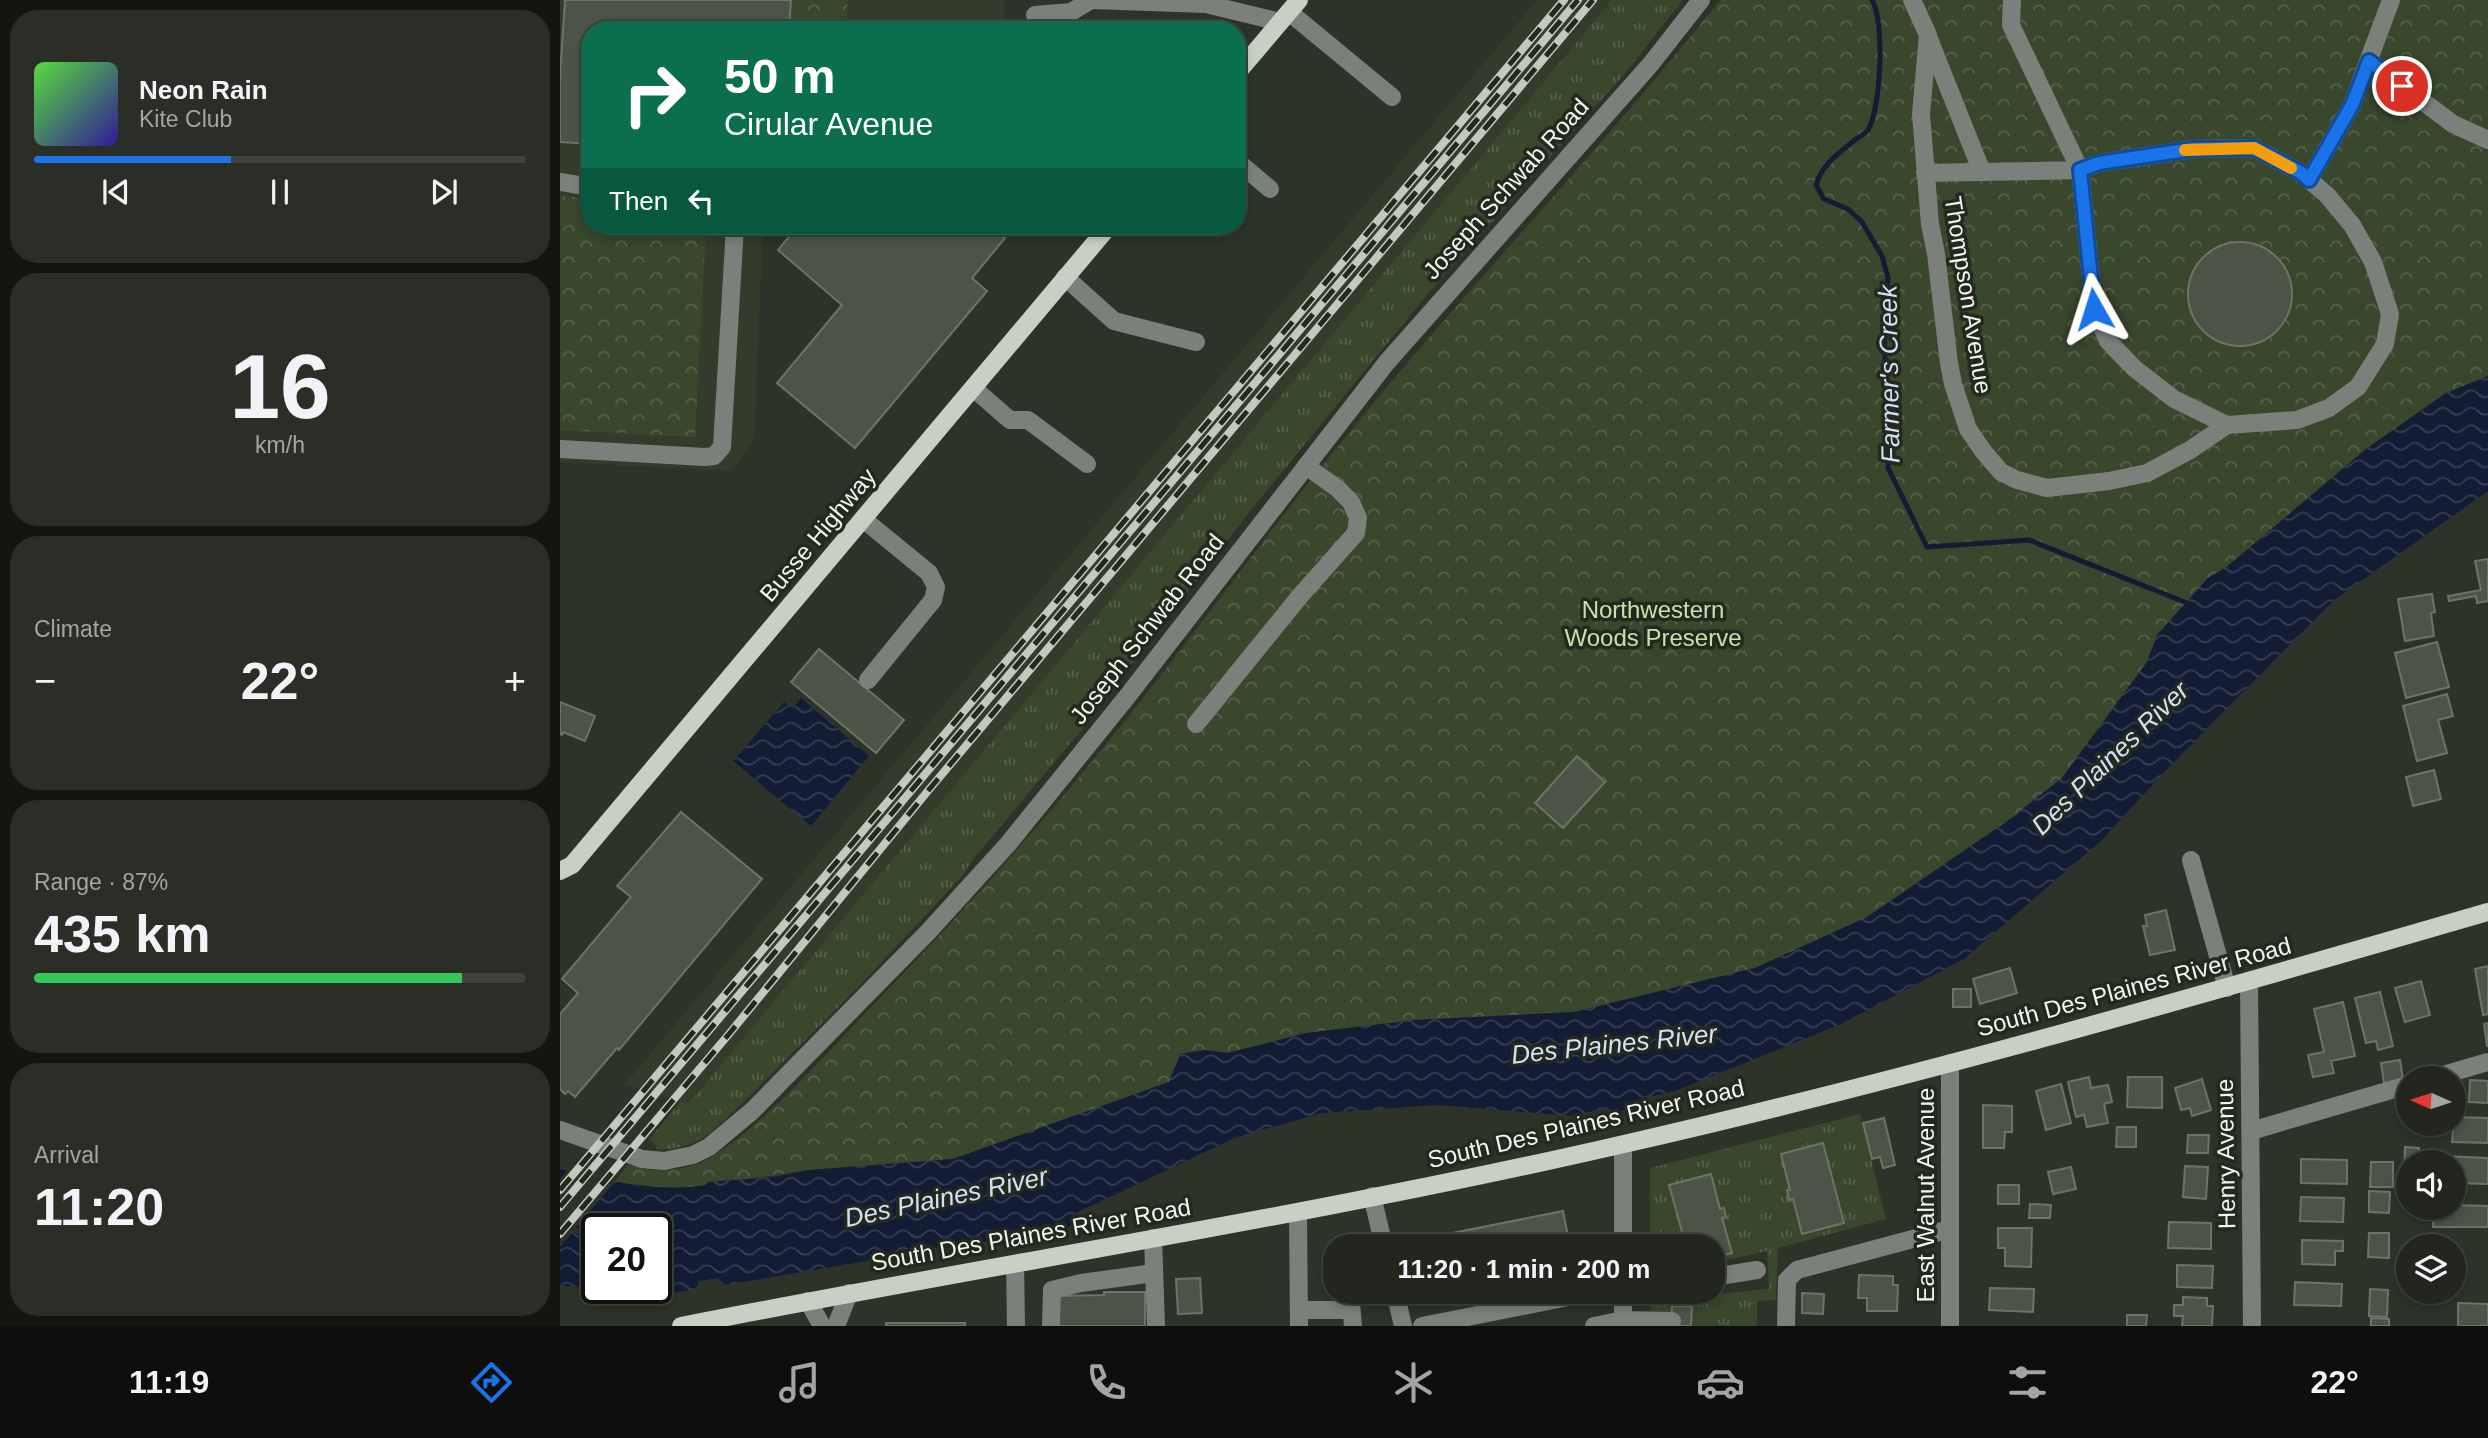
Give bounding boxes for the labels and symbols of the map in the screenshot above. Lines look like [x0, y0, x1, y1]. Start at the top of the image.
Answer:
pin [2372, 56, 2432, 116]
street label: Joseph Schwab Road [1417, 93, 1594, 284]
street label: Thompson Avenue [1940, 194, 1997, 396]
position arrow [2057, 272, 2131, 346]
water label: Farmer's Creek [1872, 283, 1906, 463]
street label: Busse Highway [754, 463, 881, 607]
street label: Joseph Schwab Road [1064, 528, 1229, 729]
park label: Northwestern Woods Preserve [1565, 596, 1741, 651]
water label: Des Plaines River [2025, 675, 2196, 841]
street label: South Des Plaines River Road [1974, 932, 2294, 1042]
water label: Des Plaines River [1510, 1018, 1720, 1070]
north arrow [2396, 1066, 2466, 1136]
street label: South Des Plaines River Road [1425, 1074, 1747, 1173]
street label: Henry Avenue [2211, 1079, 2240, 1229]
street label: East Walnut Avenue [1912, 1088, 1939, 1302]
water label: Des Plaines River [842, 1161, 1051, 1233]
street label: South Des Plaines River Road [869, 1193, 1193, 1276]
speed limit sign: 20 [581, 1213, 672, 1304]

